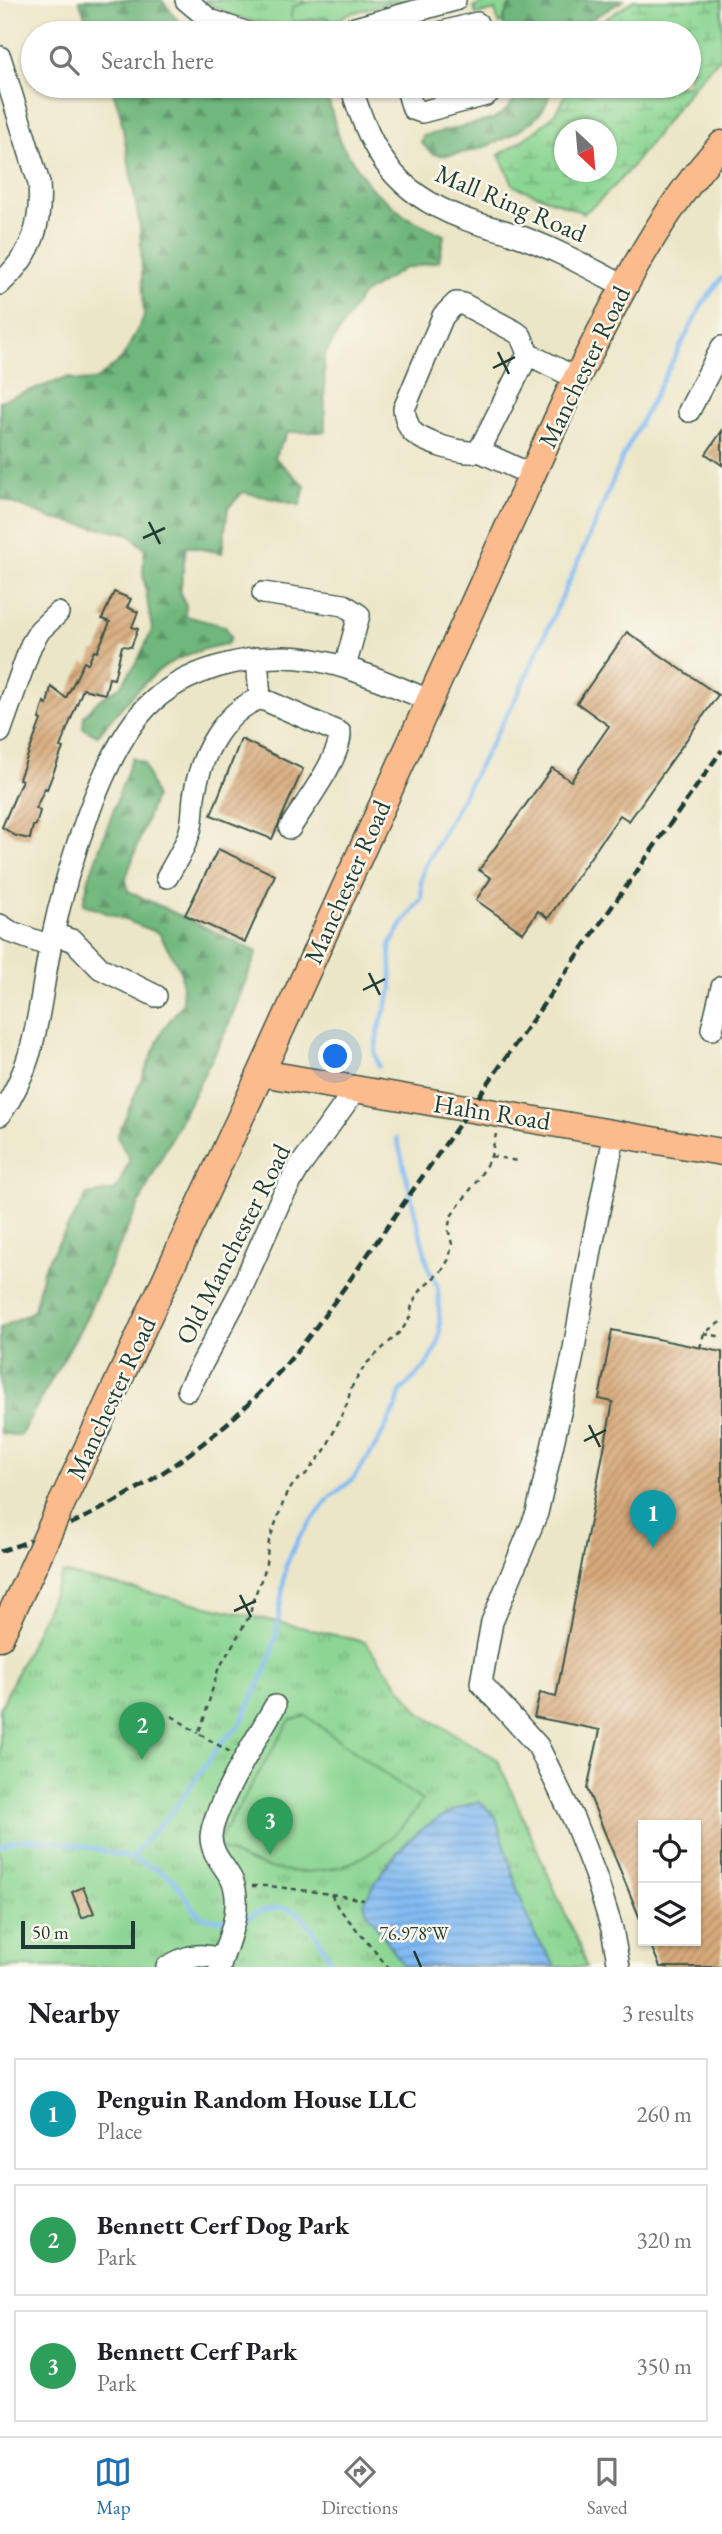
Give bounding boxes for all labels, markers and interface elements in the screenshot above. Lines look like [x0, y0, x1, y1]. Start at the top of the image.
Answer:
search box [21, 21, 701, 98]
icon: search [45, 41, 83, 79]
text: Search here [101, 43, 214, 77]
north arrow [554, 119, 617, 182]
street label: Mall Ring Road [430, 156, 592, 250]
street label: Manchester Road [530, 280, 638, 454]
street label: Manchester Road [296, 794, 399, 969]
your location [318, 1039, 352, 1073]
street label: Hahn Road [431, 1086, 554, 1138]
street label: Old Manchester Road [168, 1137, 299, 1350]
street label: Manchester Road [58, 1310, 164, 1485]
pin: 1 [630, 1490, 676, 1548]
pin: 2 [119, 1702, 165, 1760]
pin: 3 [247, 1797, 293, 1855]
map controls [638, 1820, 701, 1946]
button: locate [638, 1820, 701, 1883]
button: layers [638, 1883, 701, 1946]
scale bar [21, 1918, 135, 1950]
text: 50 m [32, 1920, 69, 1945]
text: 76.978°W [379, 1922, 449, 1945]
text: Nearby [28, 1993, 120, 2032]
text: 3 results [622, 1998, 694, 2028]
text: Penguin Random House LLC [97, 2082, 417, 2116]
text: 1 [47, 2099, 59, 2129]
text: 260 m [636, 2099, 692, 2129]
text: Place [97, 2116, 142, 2146]
text: Bennett Cerf Dog Park [97, 2208, 349, 2242]
text: 2 [47, 2225, 59, 2255]
text: 320 m [636, 2225, 692, 2255]
text: Park [97, 2242, 136, 2272]
text: Bennett Cerf Park [97, 2334, 297, 2368]
text: 3 [47, 2351, 59, 2381]
text: 350 m [636, 2351, 692, 2381]
text: Park [97, 2368, 136, 2398]
tab: Map [94, 2453, 132, 2520]
tab: Directions [321, 2453, 398, 2520]
tab: Saved [587, 2453, 628, 2520]

